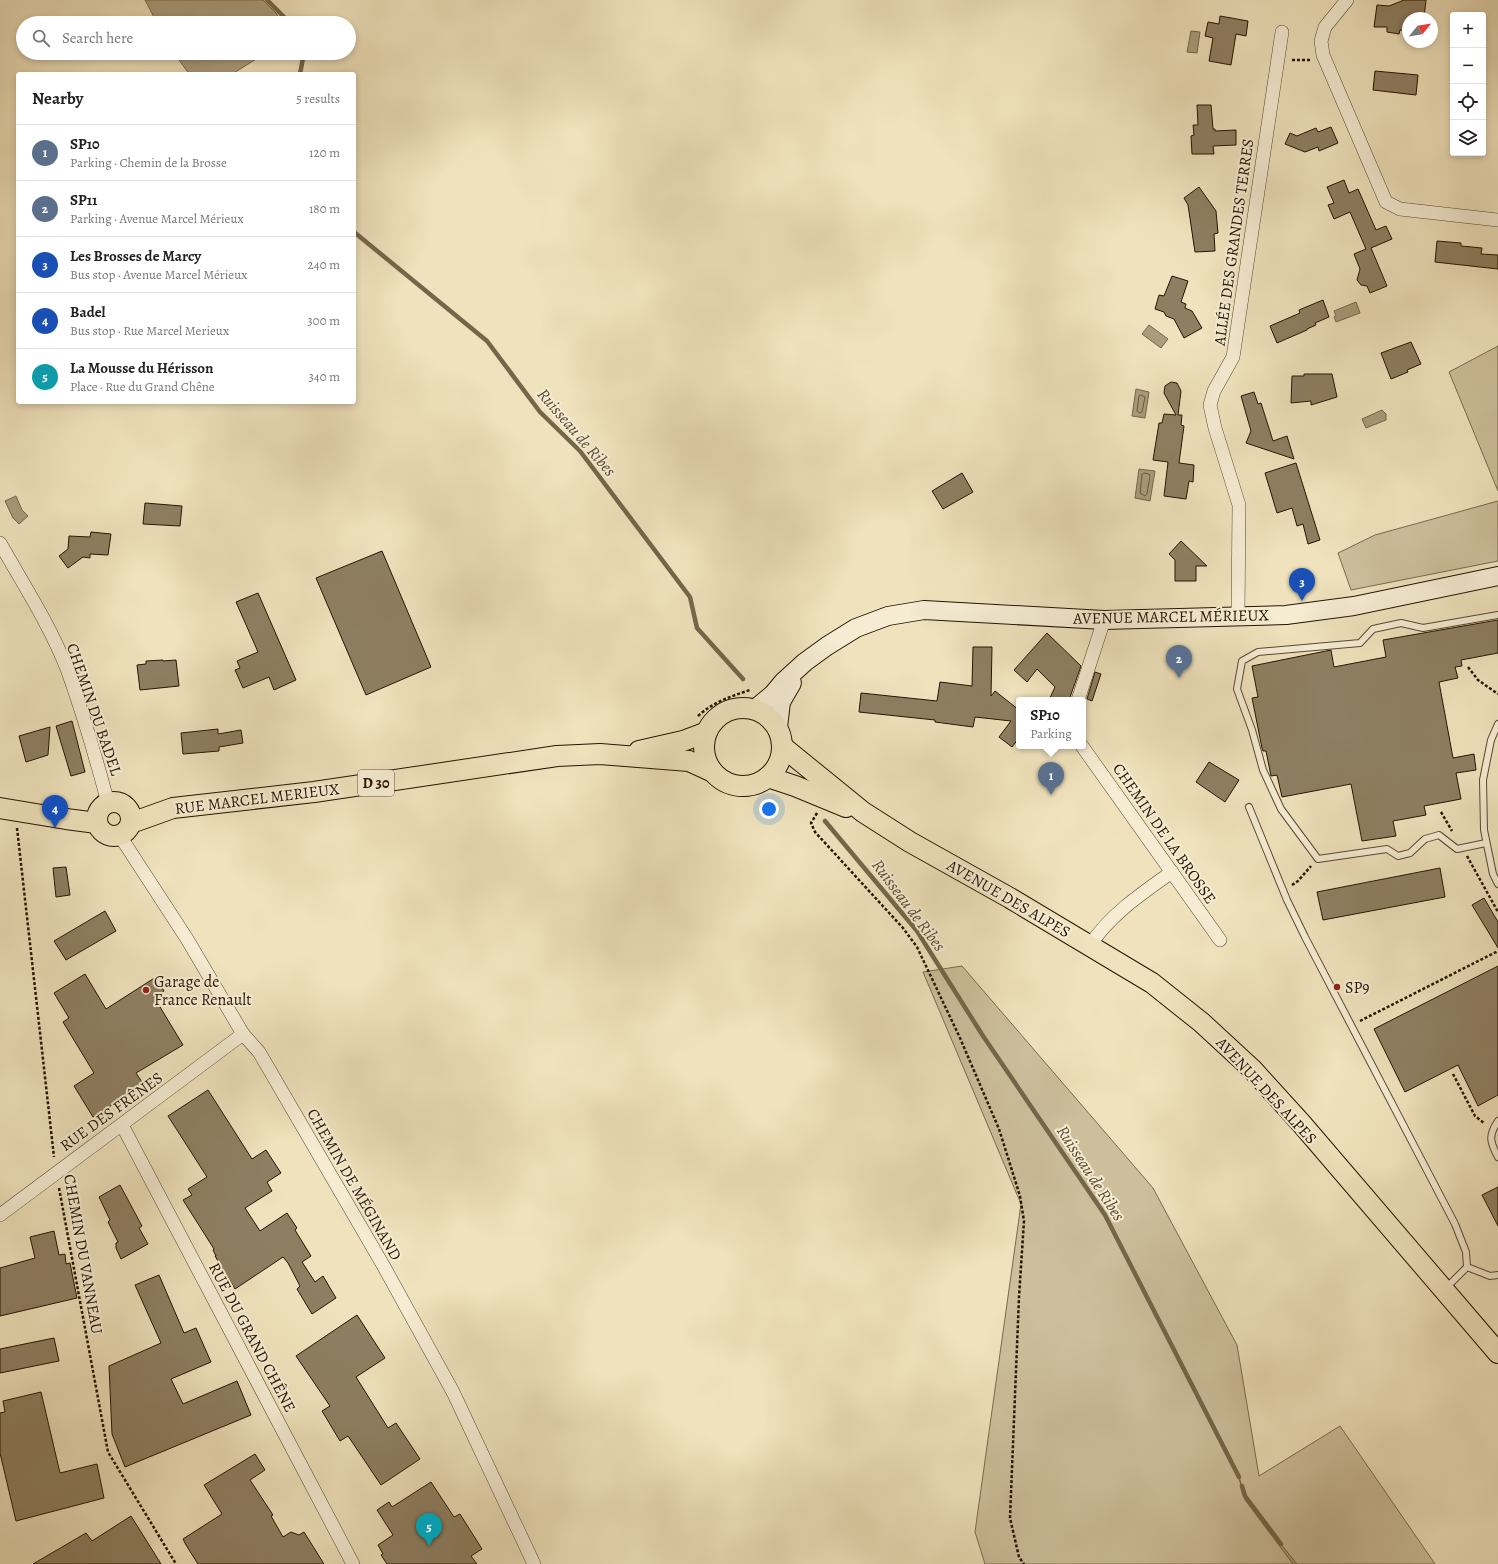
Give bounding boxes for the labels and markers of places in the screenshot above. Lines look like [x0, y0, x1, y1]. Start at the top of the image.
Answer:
pin: 3 [1289, 568, 1315, 601]
pin: 2 [1166, 645, 1192, 678]
pin: 1 [1038, 762, 1064, 795]
pin: 4 [42, 795, 68, 828]
place label: Garage de France Renault [154, 971, 251, 1011]
place label: SP9 [1345, 977, 1370, 999]
marker: SP9 [1332, 982, 1342, 992]
marker: Garage de France Renault [141, 985, 151, 995]
pin: 5 [416, 1513, 442, 1546]

